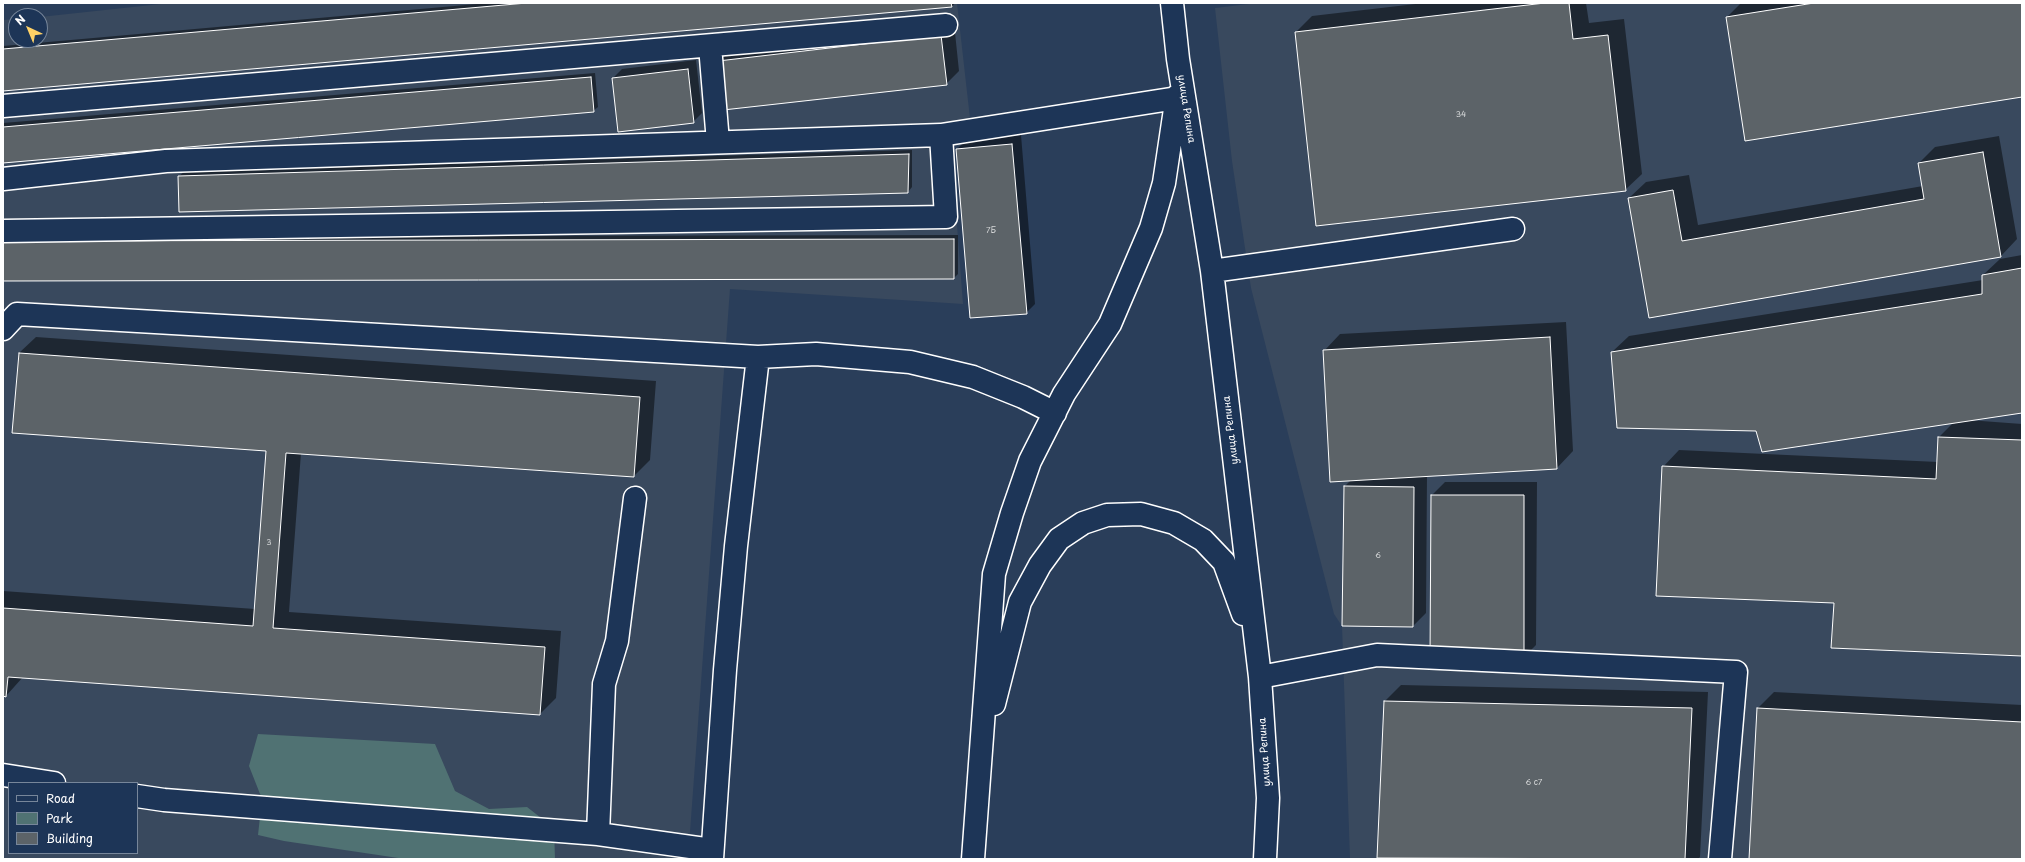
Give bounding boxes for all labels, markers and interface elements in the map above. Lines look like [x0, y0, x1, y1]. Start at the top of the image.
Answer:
north arrow [8, 8, 48, 48]
text: N [11, 11, 29, 29]
street label: улица Репина [1175, 74, 1197, 144]
house number: 34 [1456, 110, 1466, 120]
house number: 7Б [986, 226, 996, 236]
street label: улица Репина [1221, 395, 1241, 465]
house number: 3 [266, 538, 272, 548]
house number: 6 [1375, 551, 1381, 561]
street label: улица Репина [1257, 717, 1273, 787]
house number: 6 с7 [1526, 778, 1542, 788]
legend [8, 782, 138, 854]
text: Road [46, 789, 75, 807]
text: Park [46, 809, 73, 827]
text: Building [46, 829, 93, 847]

